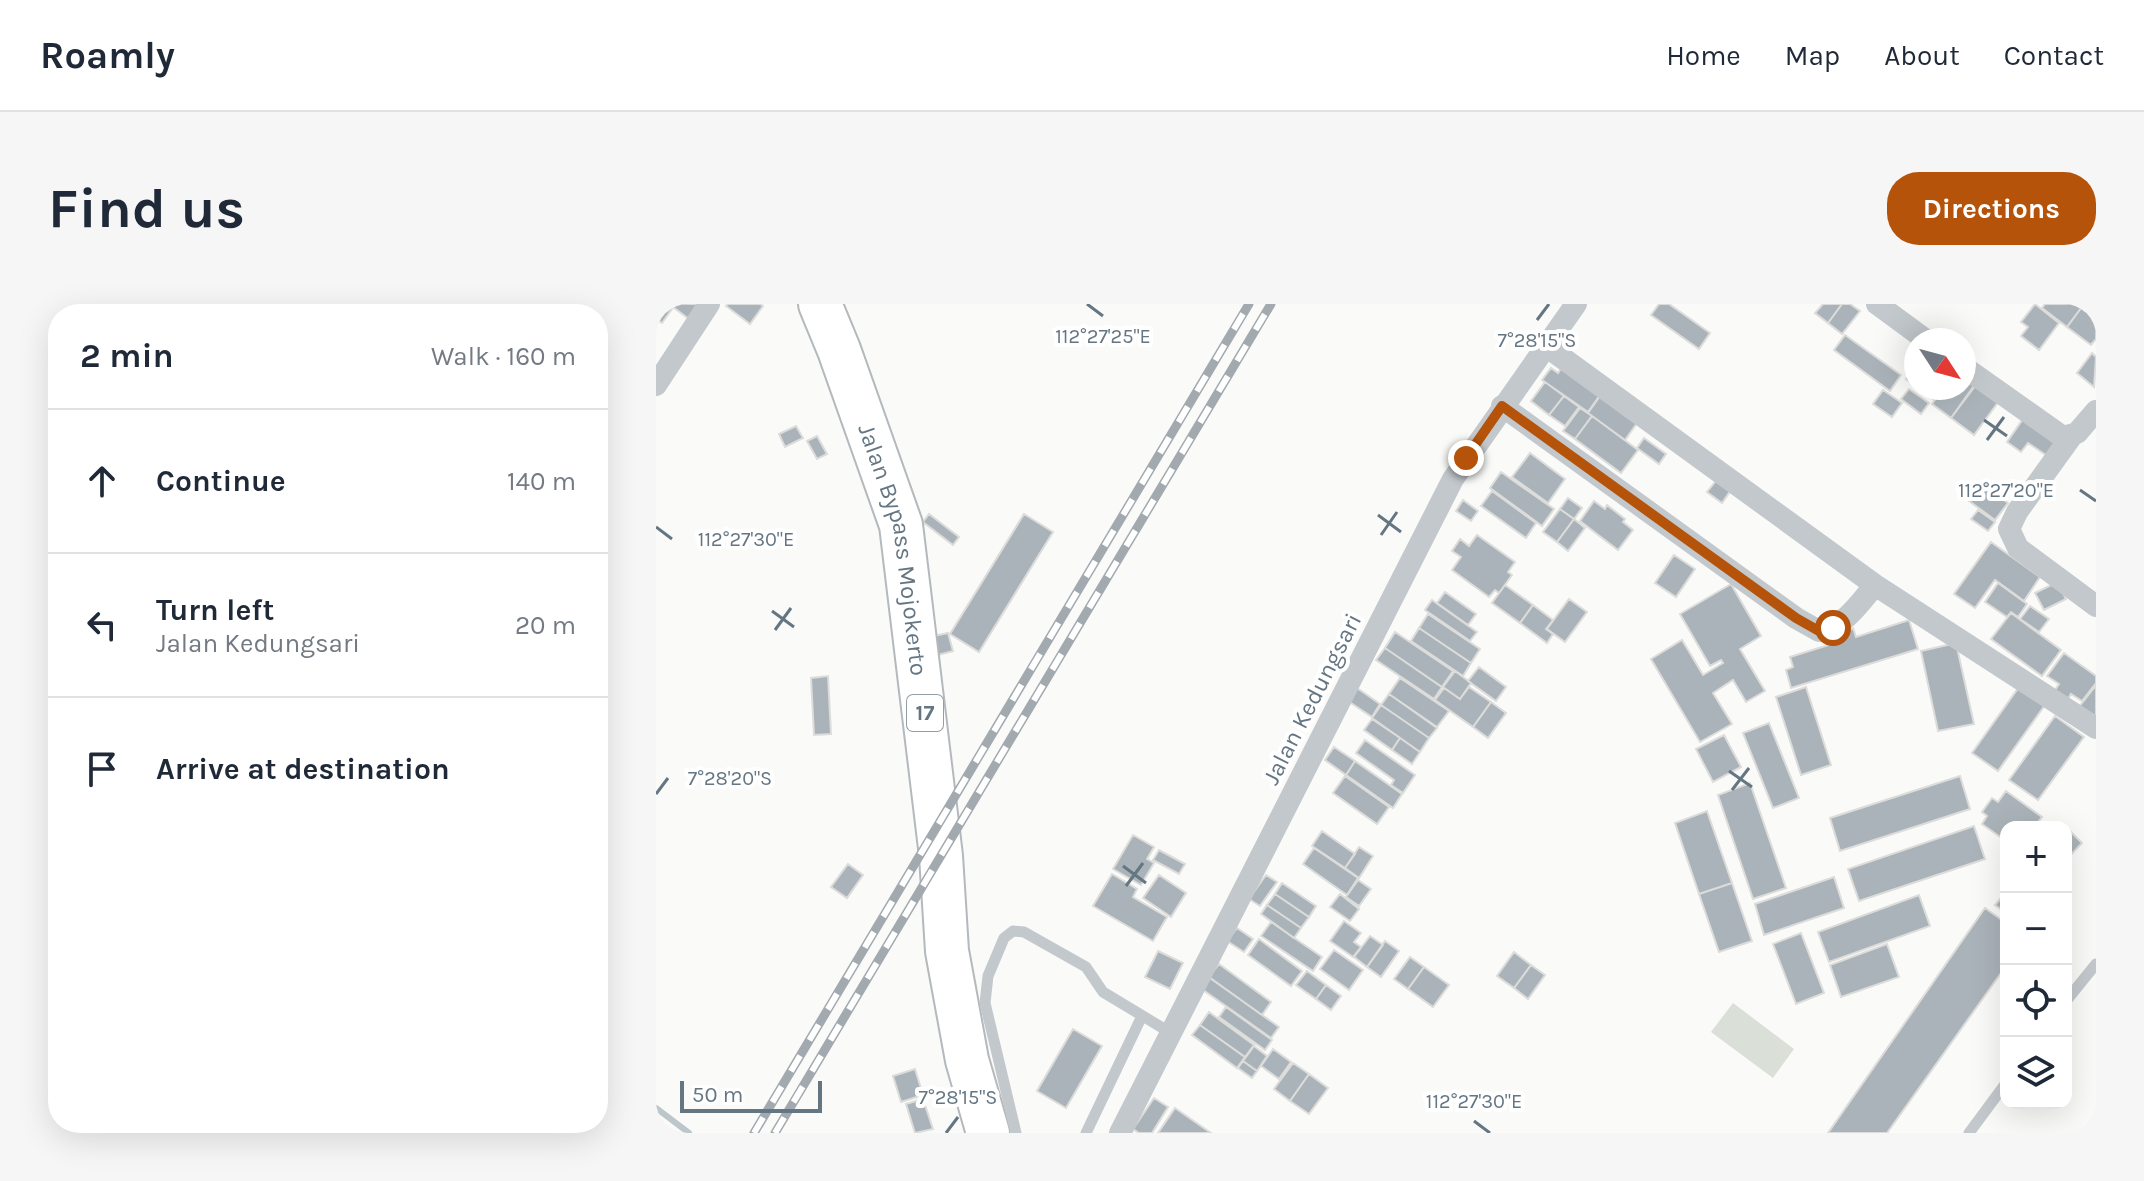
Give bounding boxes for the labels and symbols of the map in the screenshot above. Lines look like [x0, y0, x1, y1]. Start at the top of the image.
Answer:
text: 112°27'25"E [1055, 325, 1151, 348]
north arrow [1904, 328, 1976, 400]
text: 7°28'15"S [1498, 329, 1576, 352]
street label: Jalan Bypass Mojokerto [852, 420, 933, 677]
route end [1448, 440, 1484, 476]
text: 112°27'20"E [1958, 479, 2054, 502]
text: 112°27'30"E [698, 528, 794, 551]
street label: Jalan Kedungsari [1257, 609, 1367, 789]
route start [1815, 610, 1851, 646]
road number: 17 [907, 695, 943, 731]
text: 7°28'20"S [688, 767, 772, 790]
scale bar [680, 1077, 822, 1113]
text: 7°28'15"S [919, 1086, 997, 1109]
text: 112°27'30"E [1426, 1090, 1522, 1113]

